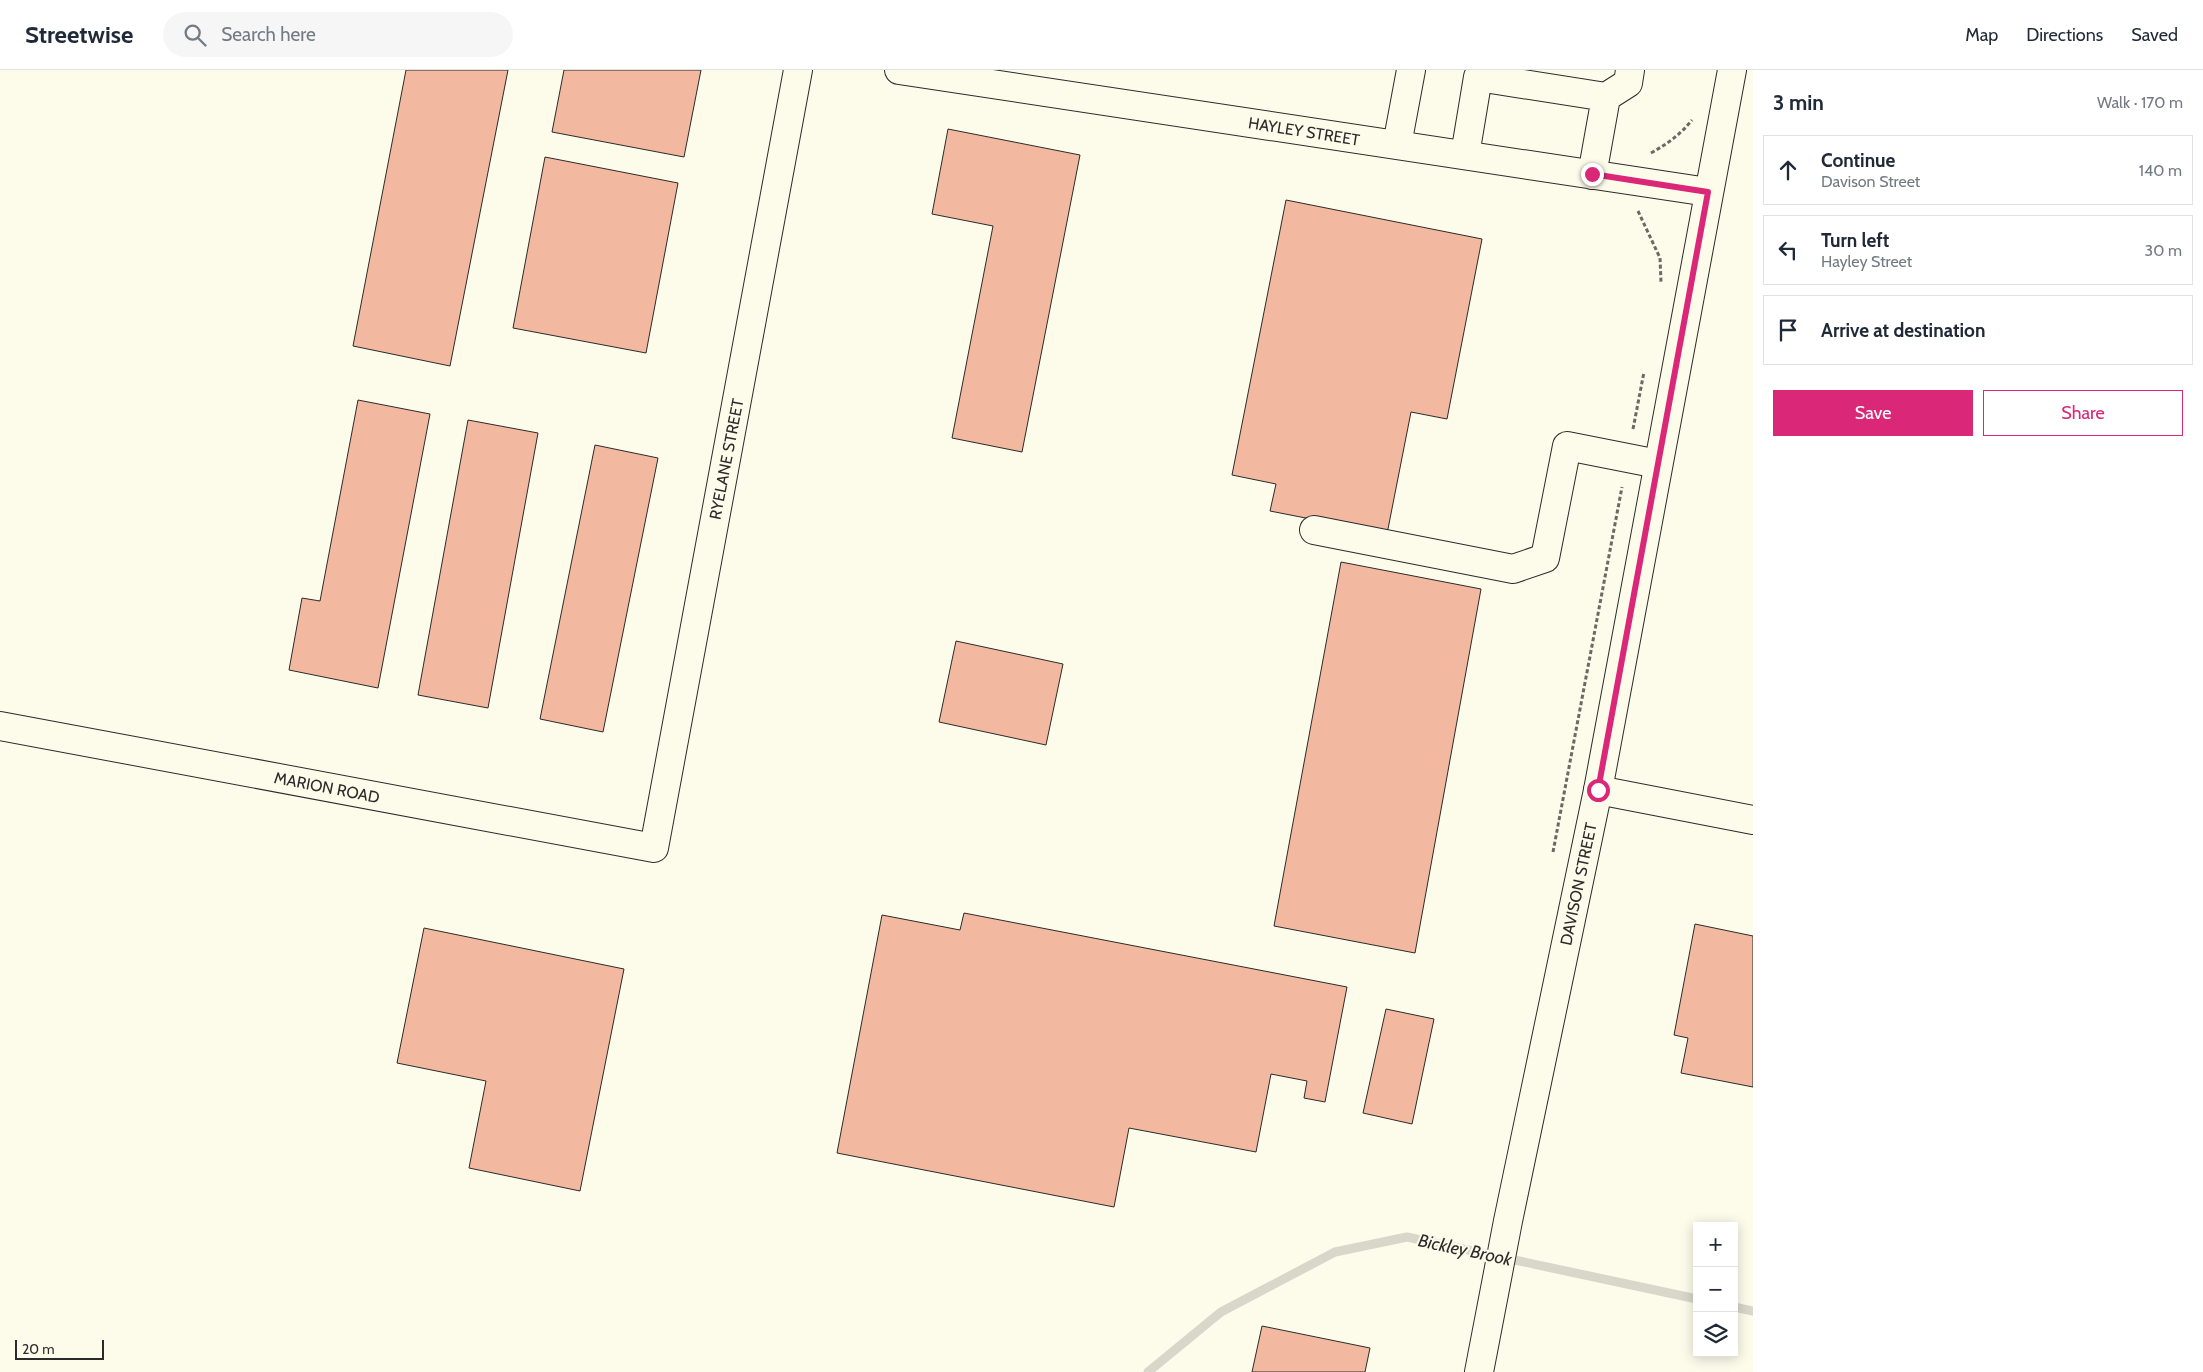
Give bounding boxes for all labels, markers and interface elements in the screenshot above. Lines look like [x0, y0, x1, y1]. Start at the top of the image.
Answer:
search box [163, 12, 513, 57]
text: Streetwise [25, 20, 133, 49]
icon: search [181, 21, 209, 49]
text: Search here [221, 23, 316, 46]
text: Map [1965, 24, 1998, 46]
text: Directions [2026, 24, 2103, 46]
text: Saved [2131, 24, 2178, 46]
text: 3 min [1773, 90, 1824, 115]
text: Walk · 170 m [2097, 93, 2183, 112]
street label: HAYLEY STREET [1247, 113, 1361, 150]
text: Continue [1821, 149, 1895, 172]
icon: ahead [1774, 156, 1802, 184]
text: 140 m [2139, 161, 2182, 180]
route end [1581, 163, 1604, 186]
text: Davison Street [1821, 172, 1920, 191]
text: Turn left [1821, 229, 1889, 252]
icon: left [1774, 236, 1802, 264]
text: 30 m [2145, 241, 2182, 260]
text: Hayley Street [1821, 252, 1912, 271]
icon: arrive [1774, 316, 1802, 344]
text: Arrive at destination [1821, 319, 1985, 342]
button: Save [1773, 390, 1973, 436]
button: Share [1983, 390, 2183, 436]
street label: RYELANE STREET [705, 397, 748, 521]
street label: MARION ROAD [273, 768, 381, 807]
route start [1587, 779, 1610, 802]
street label: DAVISON STREET [1556, 821, 1601, 947]
map controls [1693, 1222, 1738, 1357]
button: + [1693, 1222, 1738, 1267]
water label: Bickley Brook [1416, 1229, 1515, 1271]
button: − [1693, 1267, 1738, 1312]
button: layers [1693, 1312, 1738, 1357]
scale bar [15, 1337, 104, 1360]
text: 20 m [22, 1340, 55, 1358]

